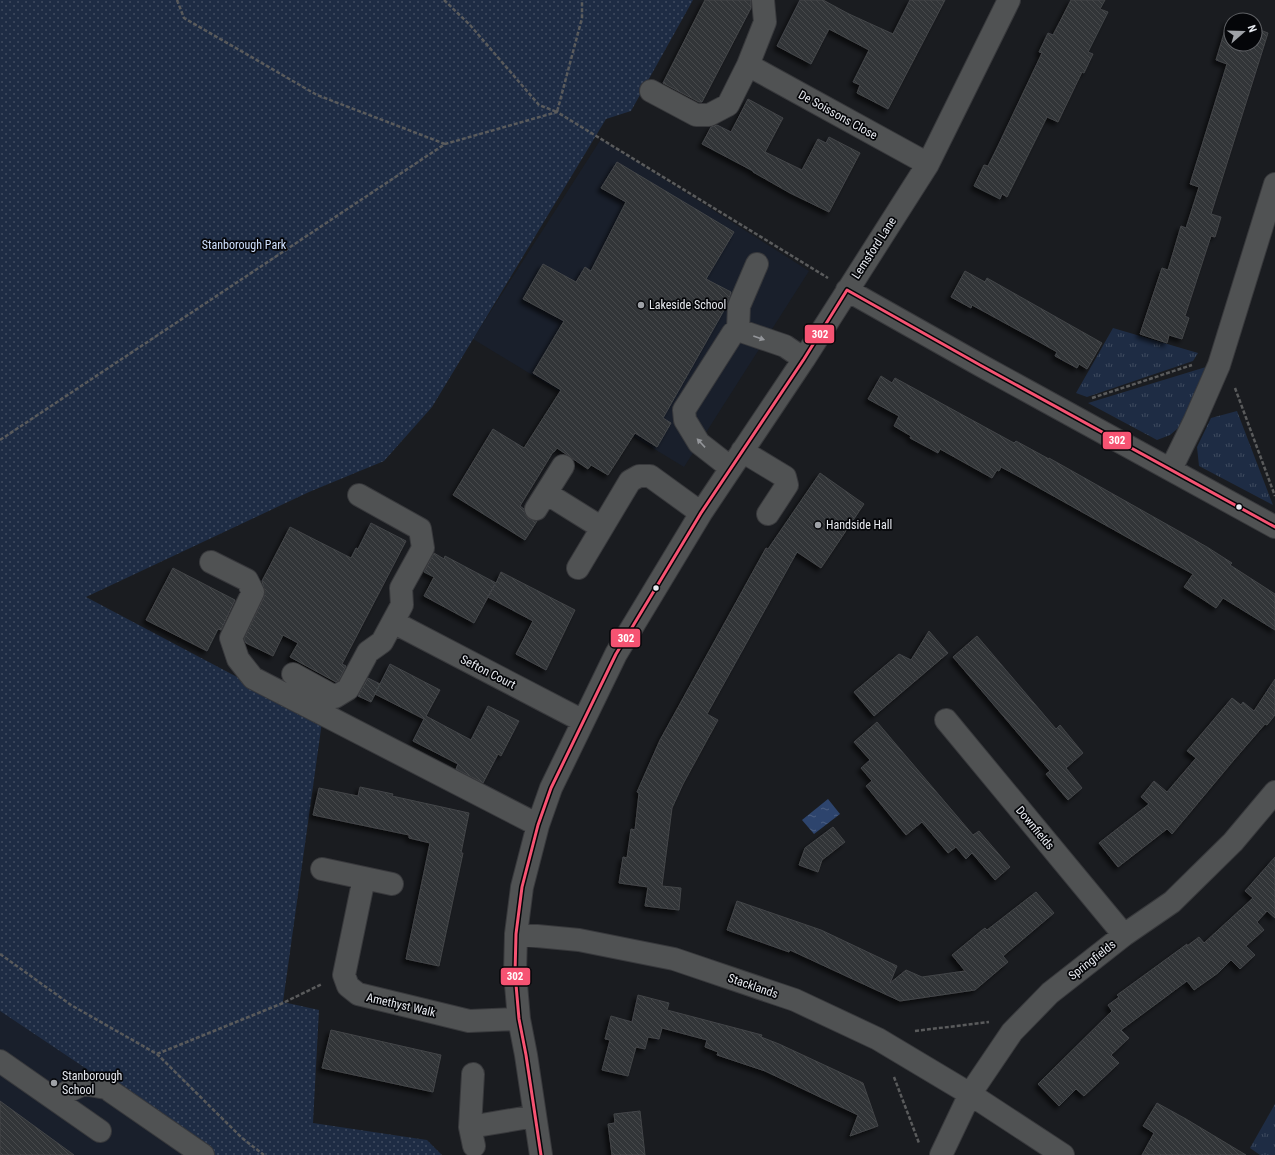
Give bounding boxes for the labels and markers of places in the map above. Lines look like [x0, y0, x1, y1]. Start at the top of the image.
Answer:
place label: Lakeside School [649, 298, 726, 312]
marker: Lakeside School [636, 300, 646, 310]
unlabelled marker [1234, 502, 1244, 512]
place label: Handside Hall [826, 518, 892, 532]
marker: Handside Hall [813, 520, 823, 530]
unlabelled marker [651, 583, 661, 593]
place label: Stanborough School [62, 1069, 123, 1097]
marker: Stanborough School [49, 1078, 59, 1088]

